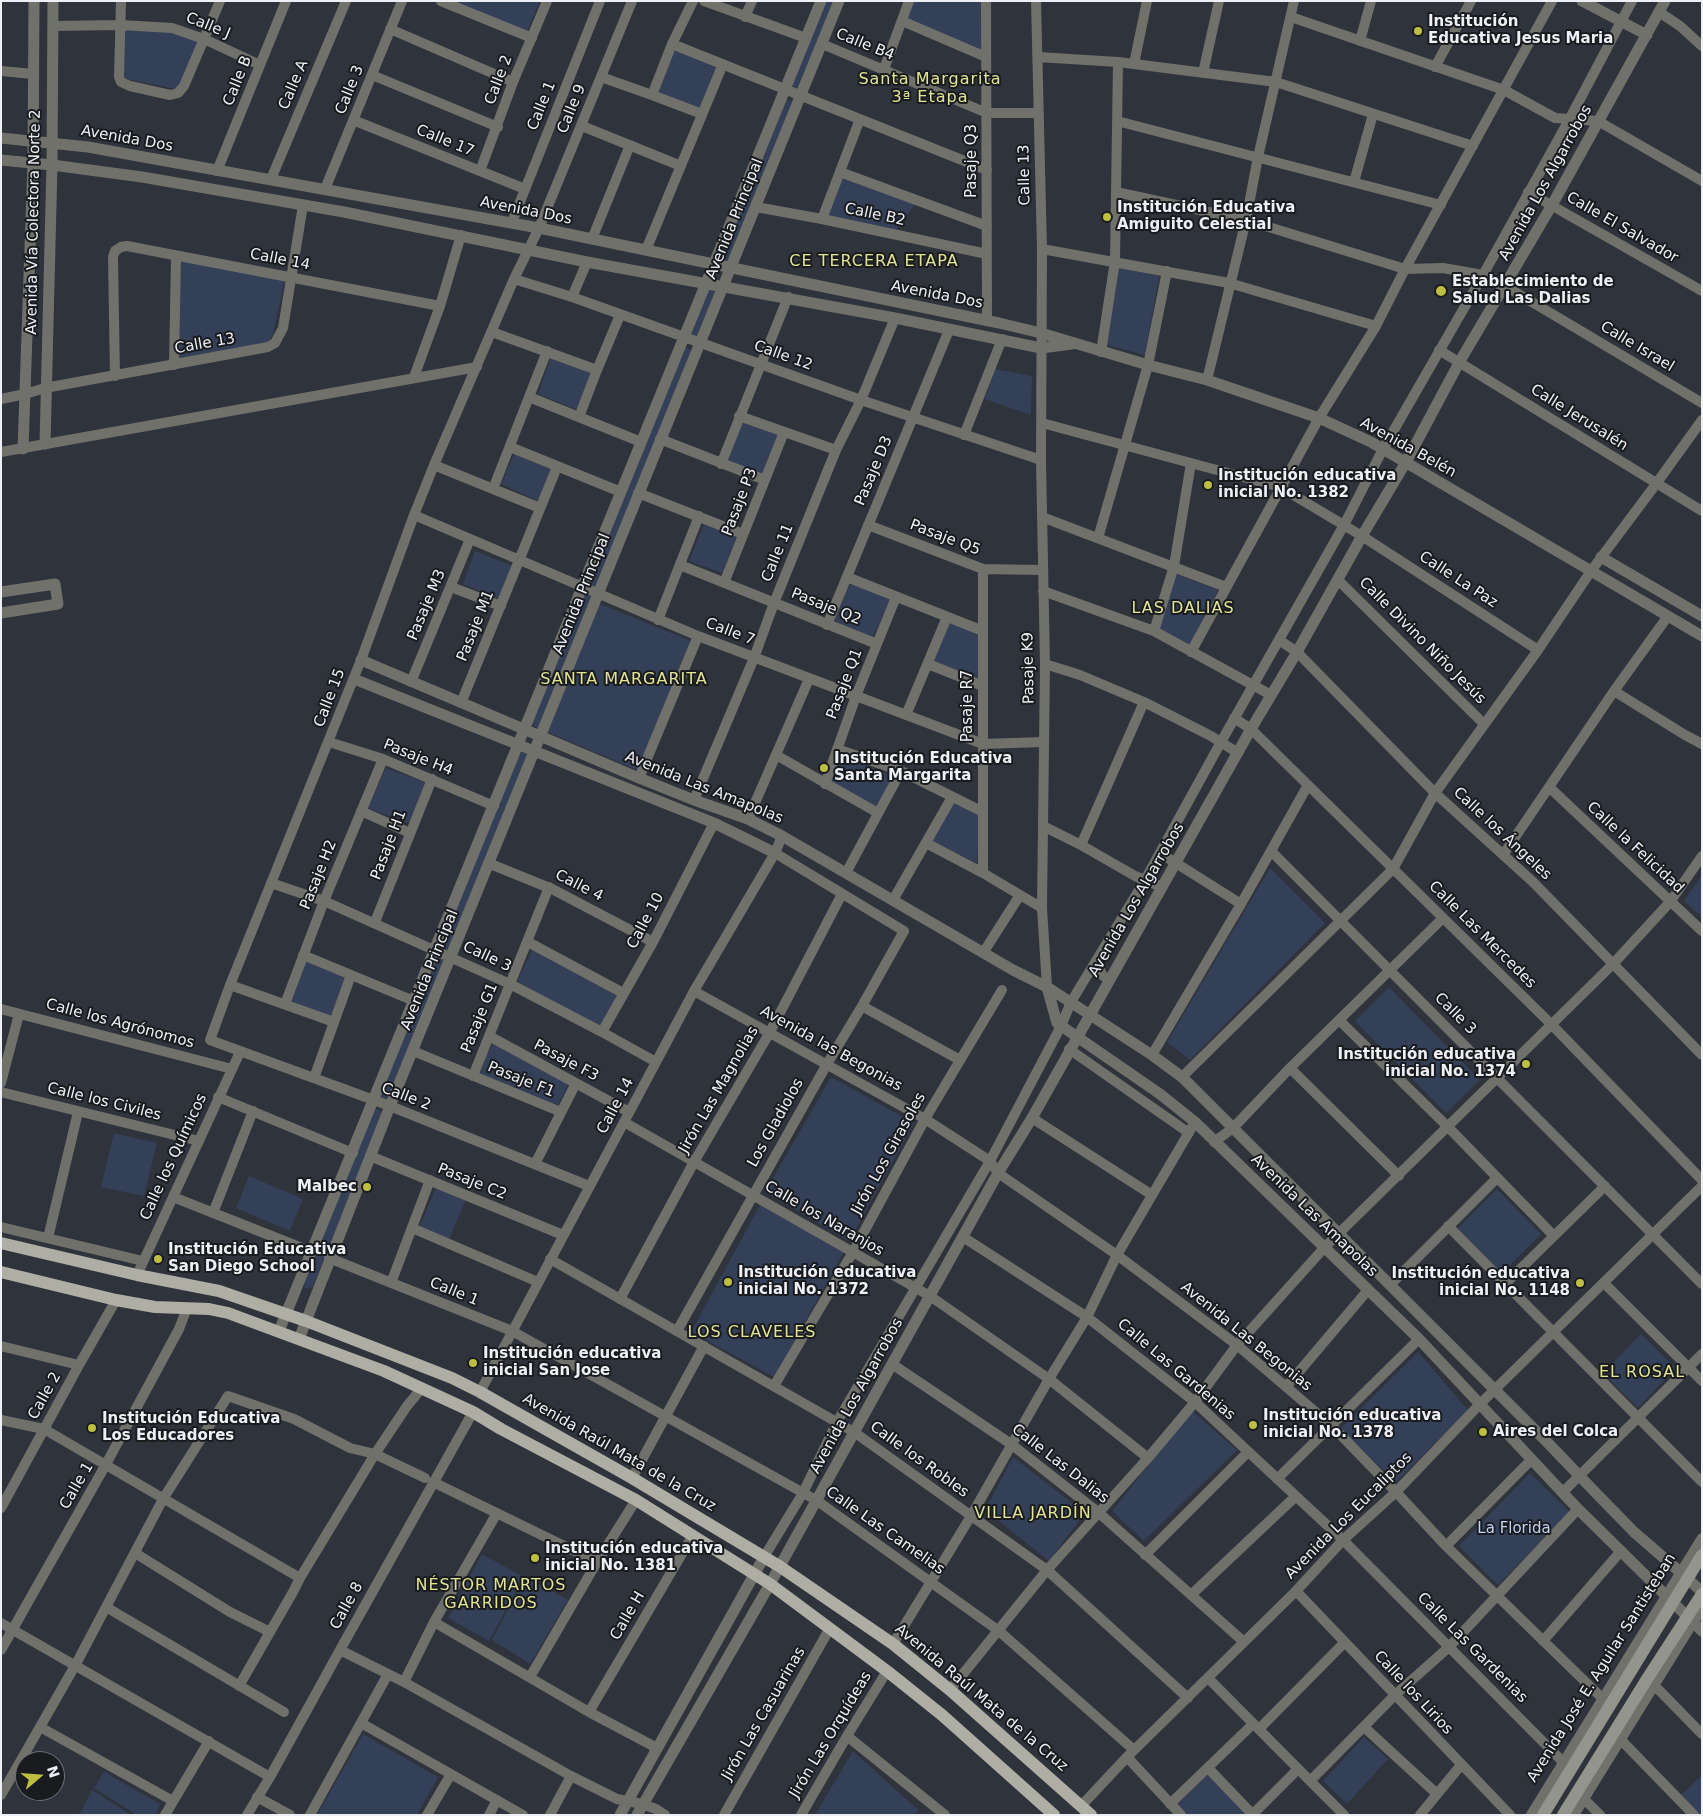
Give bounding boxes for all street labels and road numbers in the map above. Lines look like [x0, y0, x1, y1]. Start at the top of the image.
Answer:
street label: Calle J [183, 9, 233, 43]
street label: Calle B4 [833, 25, 897, 65]
street label: Calle B [220, 53, 256, 109]
street label: Calle 2 [481, 53, 517, 107]
street label: Calle A [276, 57, 312, 113]
street label: Calle 3 [332, 63, 368, 117]
street label: Calle 1 [524, 79, 560, 133]
street label: Calle 9 [554, 82, 590, 136]
street label: Avenida Los Algarrobos [1496, 102, 1596, 264]
street label: Avenida Vía Colectora Norte 2 [23, 109, 45, 335]
street label: Calle 17 [413, 121, 477, 161]
street label: Avenida Dos [80, 122, 174, 156]
street label: Pasaje Q3 [963, 124, 981, 198]
street label: Calle 13 [1015, 144, 1035, 206]
street label: Avenida Principal [703, 156, 767, 282]
street label: Calle El Salvador [1563, 189, 1681, 267]
street label: Avenida Dos [479, 193, 573, 229]
street label: Calle B2 [843, 200, 907, 230]
street label: Calle 14 [248, 245, 312, 275]
street label: Avenida Dos [890, 277, 984, 313]
street label: Calle Israel [1597, 318, 1677, 376]
street label: Calle 13 [173, 330, 237, 358]
street label: Calle 12 [751, 337, 815, 375]
street label: Calle Jerusalén [1527, 381, 1631, 455]
street label: Avenida Belén [1357, 414, 1459, 482]
street label: Pasaje D3 [851, 434, 897, 508]
street label: Pasaje P3 [719, 465, 761, 539]
street label: Pasaje Q5 [907, 516, 983, 560]
street label: Calle 11 [758, 521, 798, 585]
street label: Avenida Principal [550, 531, 614, 657]
street label: Calle La Paz [1415, 548, 1501, 612]
street label: Pasaje M3 [404, 567, 450, 643]
street label: Calle Divino Niño Jesús [1355, 574, 1489, 708]
street label: Pasaje Q2 [788, 585, 864, 629]
street label: Pasaje M1 [454, 588, 498, 664]
street label: Calle 7 [703, 614, 757, 650]
street label: Pasaje K9 [1019, 632, 1039, 704]
street label: Pasaje Q1 [823, 646, 867, 722]
street label: Calle 15 [311, 666, 349, 730]
street label: Pasaje R7 [959, 670, 977, 742]
street label: Pasaje H4 [381, 736, 455, 780]
street label: Avenida Las Amapolas [622, 748, 786, 828]
street label: Calle los Ángeles [1449, 784, 1555, 884]
street label: Calle la Felicidad [1583, 798, 1687, 898]
street label: Pasaje H1 [367, 807, 411, 883]
street label: Avenida Los Algarrobos [1085, 820, 1189, 980]
street label: Pasaje H2 [297, 838, 341, 912]
street label: Calle 4 [552, 866, 606, 906]
street label: Calle Las Mercedes [1425, 878, 1539, 992]
street label: Calle 10 [624, 890, 668, 952]
street label: Avenida Principal [398, 907, 462, 1033]
street label: Calle 3 [460, 938, 514, 976]
street label: Pasaje G1 [458, 980, 502, 1056]
street label: Calle 3 [1430, 989, 1480, 1039]
street label: Calle los Agrónomos [44, 996, 196, 1052]
street label: Avenida las Begonias [757, 1002, 905, 1096]
street label: Jirón Las Magnolias [675, 1023, 763, 1157]
street label: Pasaje F3 [530, 1036, 602, 1086]
street label: Pasaje F1 [485, 1058, 557, 1102]
street label: Calle 14 [594, 1075, 638, 1137]
street label: Los Gladiolos [744, 1075, 808, 1171]
street label: Calle los Civiles [45, 1079, 163, 1125]
street label: Calle 2 [379, 1079, 433, 1115]
street label: Jirón Los Girasoles [848, 1090, 930, 1218]
street label: Calle los Químicos [137, 1091, 211, 1223]
street label: Avenida Las Amapolas [1247, 1151, 1381, 1281]
street label: Pasaje C2 [435, 1160, 509, 1204]
street label: Calle los Naranjos [761, 1178, 887, 1260]
street label: Calle 1 [427, 1274, 481, 1310]
street label: Avenida Las Begonias [1177, 1279, 1315, 1395]
street label: Avenida Los Algarrobos [807, 1315, 907, 1477]
street label: Calle Las Gardenias [1113, 1315, 1239, 1425]
street label: Calle 2 [25, 1369, 65, 1423]
street label: Avenida Raúl Mata de la Cruz [519, 1390, 719, 1516]
street label: Calle los Robles [866, 1418, 972, 1502]
street label: Calle Las Dalias [1008, 1421, 1112, 1507]
street label: Avenida Los Eucaliptos [1282, 1449, 1416, 1583]
street label: Calle 1 [56, 1459, 98, 1513]
street label: Calle Las Camelias [822, 1483, 948, 1579]
street label: Avenida José E. Aguilar Santisteban [1524, 1550, 1680, 1786]
street label: Calle 8 [327, 1579, 367, 1633]
street label: Calle H [607, 1588, 649, 1644]
street label: Calle Las Gardenias [1413, 1589, 1531, 1707]
street label: Avenida Raúl Mata de la Cruz [891, 1620, 1071, 1776]
street label: Jirón Las Casuarinas [718, 1644, 810, 1784]
street label: Calle los Lirios [1370, 1647, 1456, 1739]
street label: Jirón Las Orquídeas [786, 1668, 876, 1802]

